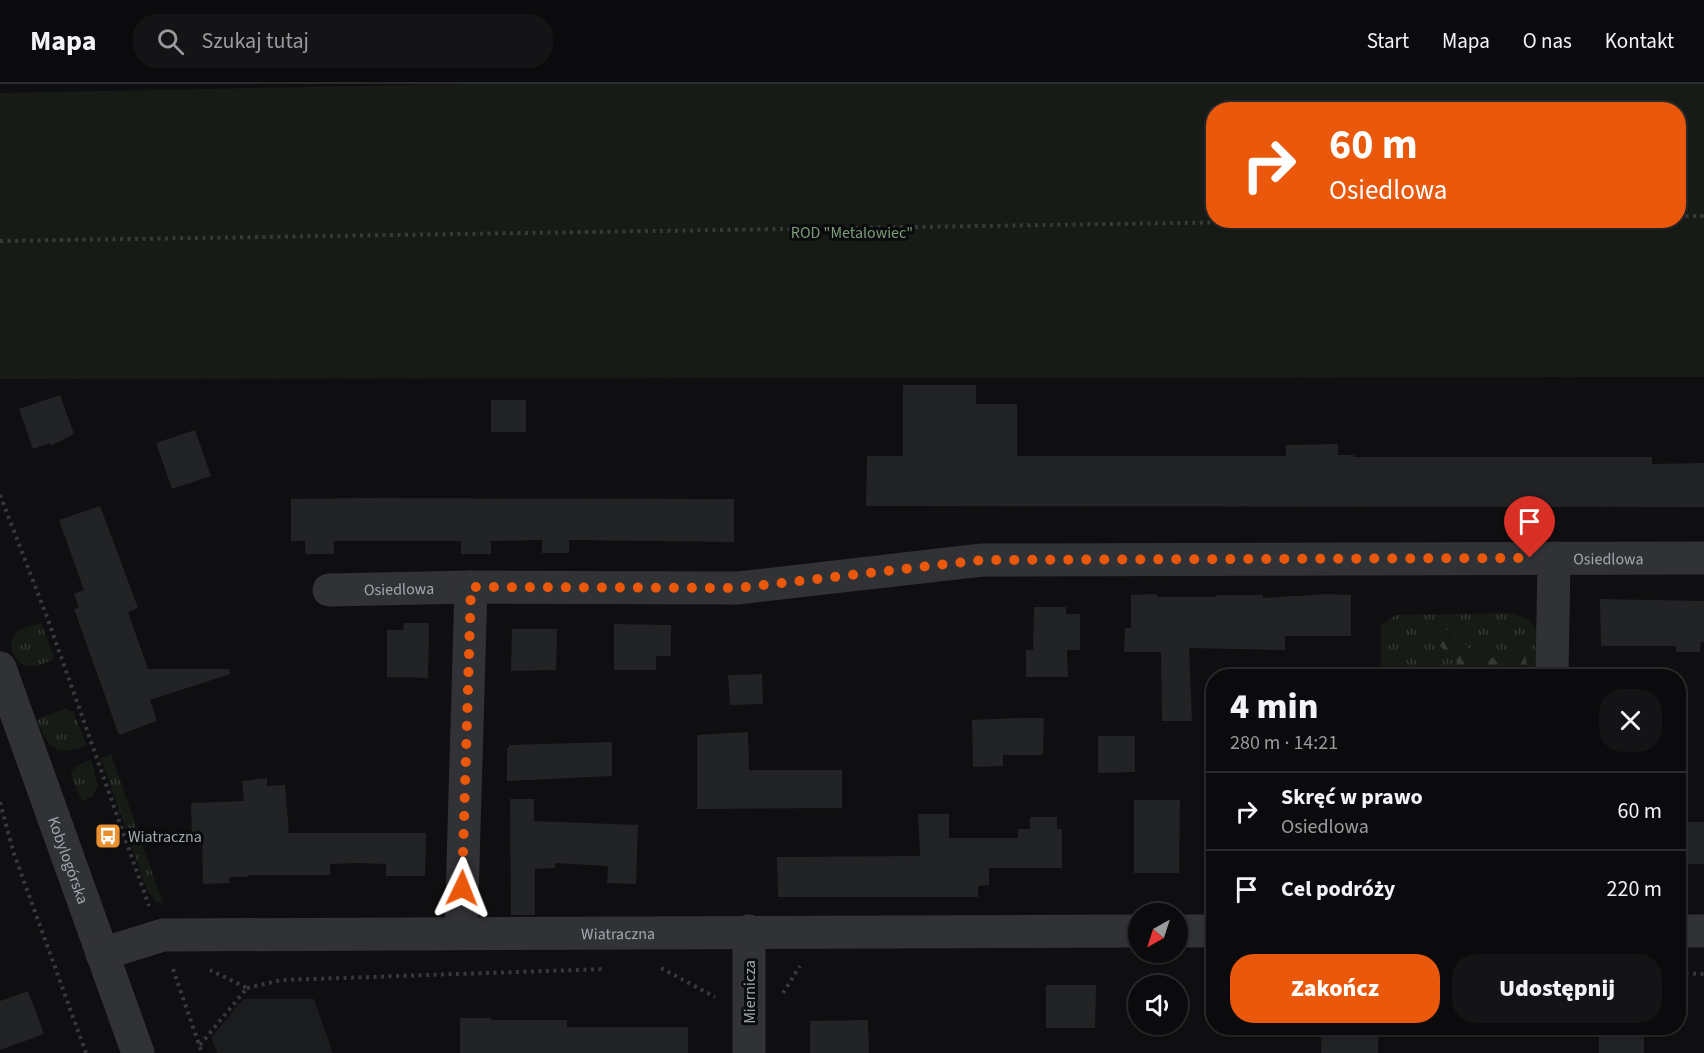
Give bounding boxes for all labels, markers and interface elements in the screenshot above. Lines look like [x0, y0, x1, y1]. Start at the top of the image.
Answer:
search box [133, 14, 553, 68]
text: Mapa [30, 21, 97, 61]
icon: search [154, 25, 187, 58]
text: Szukaj tutaj [202, 25, 309, 57]
text: Start [1367, 26, 1409, 56]
text: Mapa [1442, 26, 1490, 56]
text: O nas [1523, 26, 1572, 56]
text: Kontakt [1605, 26, 1674, 56]
text: 60 m [1329, 115, 1418, 175]
icon: right [1230, 126, 1308, 204]
text: Osiedlowa [1329, 171, 1447, 210]
park label: ROD "Metalowiec" [791, 222, 913, 244]
pin [1504, 496, 1555, 558]
icon: arrive [1513, 505, 1546, 538]
street label: Osiedlowa [1573, 548, 1644, 570]
street label: Osiedlowa [364, 578, 434, 601]
text: 4 min [1230, 681, 1318, 732]
button: close [1599, 689, 1662, 752]
text: 280 m · 14:21 [1230, 729, 1338, 757]
text: Skręć w prawo [1281, 781, 1423, 813]
icon: right [1230, 795, 1263, 828]
text: 60 m [1617, 795, 1662, 827]
text: Osiedlowa [1281, 813, 1369, 841]
street label: Kobylogórska [42, 814, 94, 907]
bus stop icon: Wiatraczna [93, 821, 123, 851]
place label: Wiatraczna [128, 826, 202, 848]
position arrow [430, 856, 494, 920]
icon: arrive [1230, 873, 1263, 906]
text: Cel podróży [1281, 873, 1395, 905]
text: 220 m [1607, 873, 1662, 905]
north arrow [1128, 903, 1188, 963]
map controls [1128, 903, 1188, 1035]
street label: Wiatraczna [581, 923, 655, 945]
button: Zakończ [1230, 954, 1440, 1023]
button: Udostępnij [1452, 954, 1662, 1023]
street label: Miernicza [739, 960, 761, 1024]
button: sound [1128, 975, 1188, 1035]

